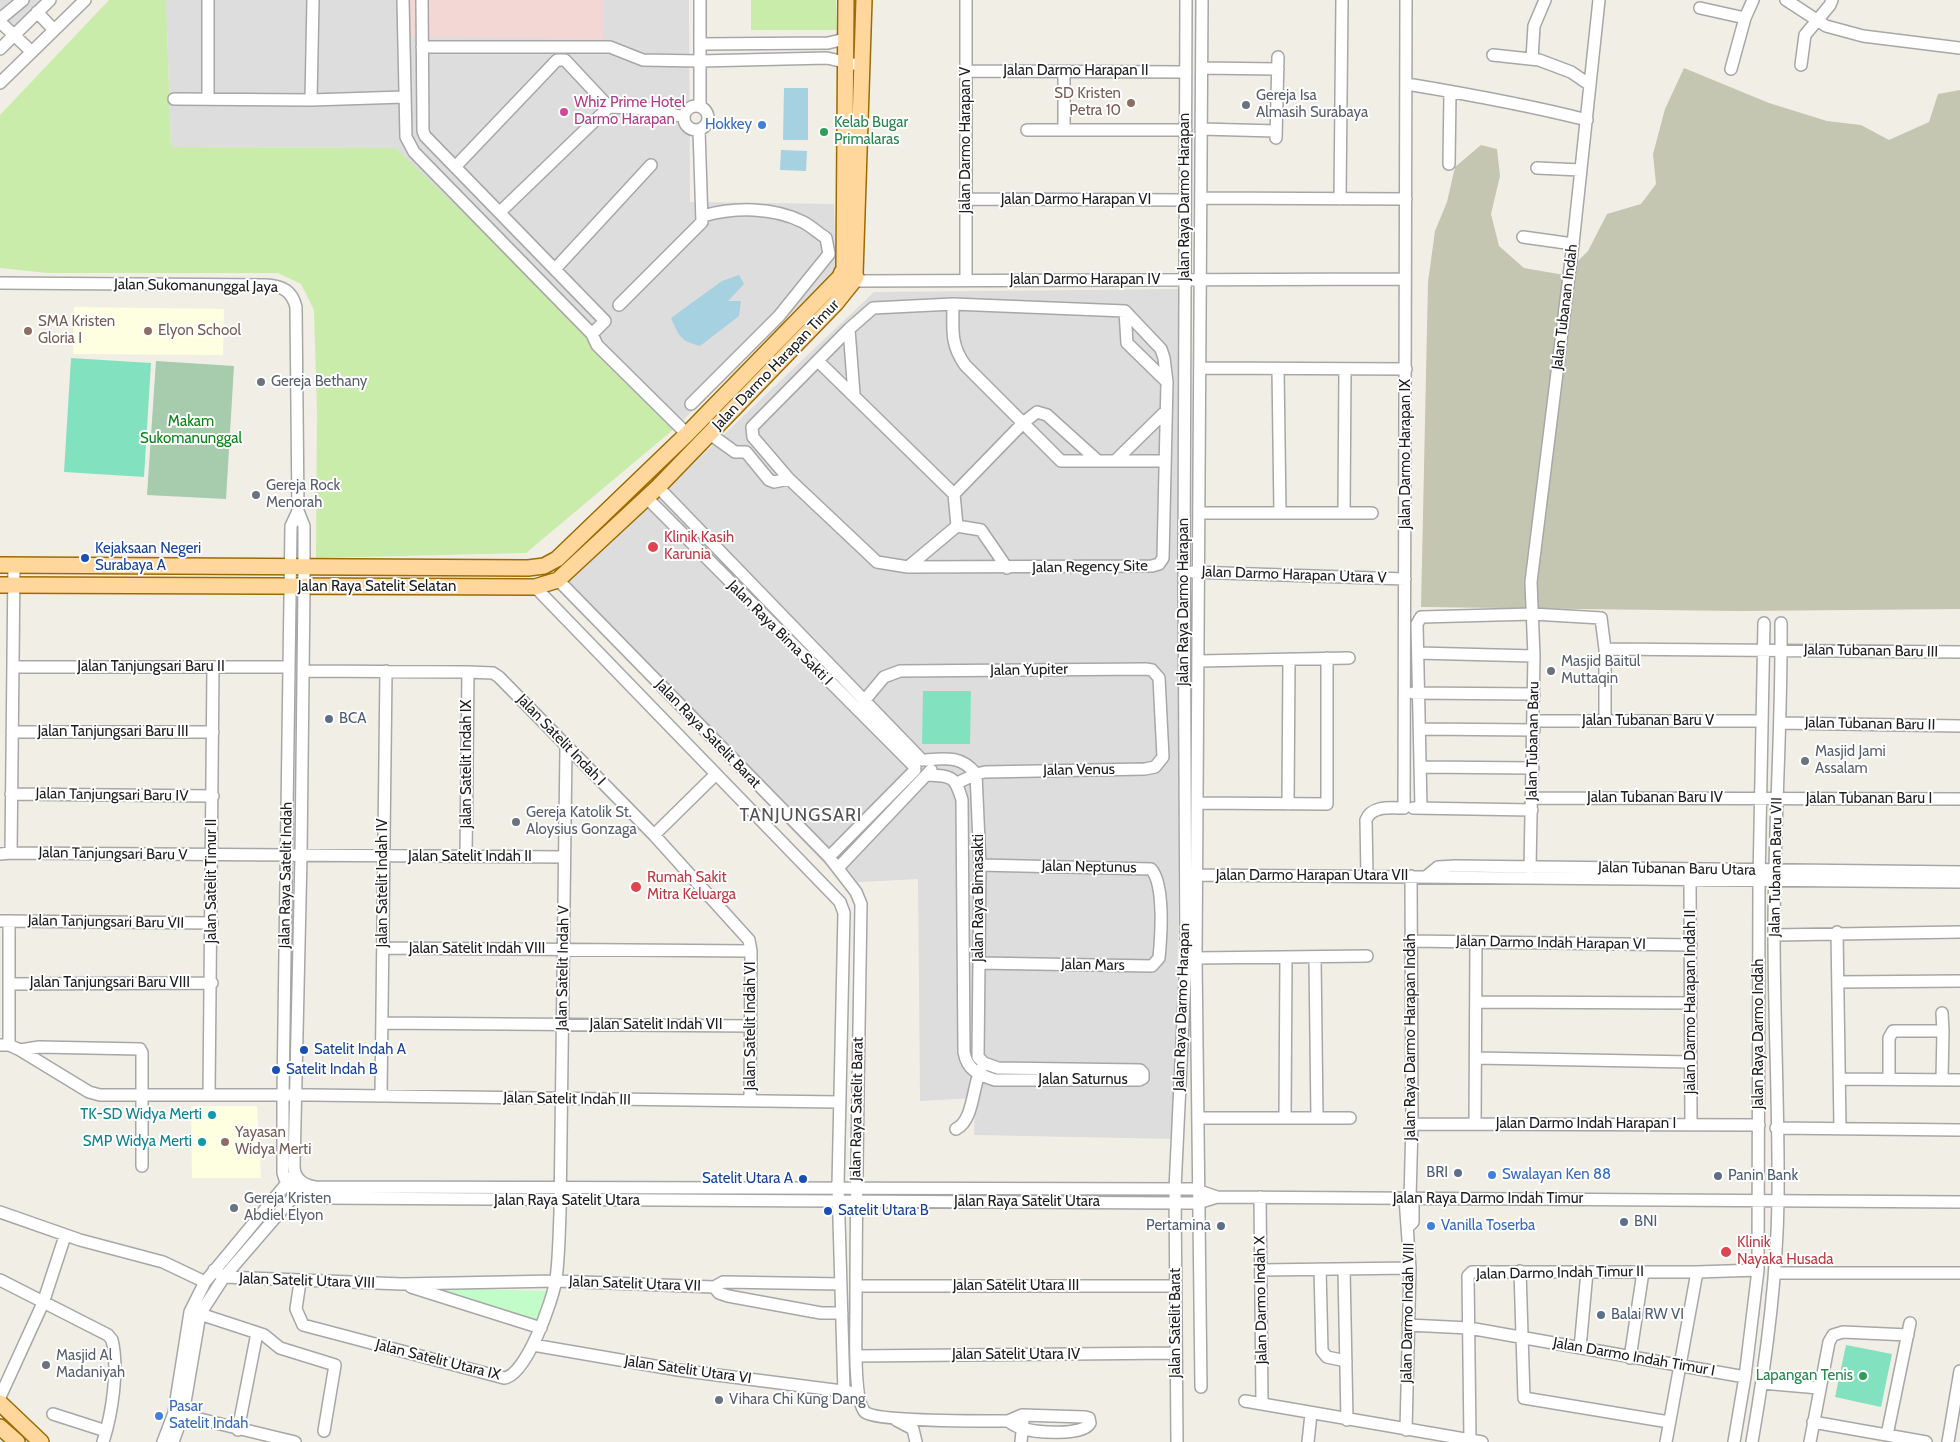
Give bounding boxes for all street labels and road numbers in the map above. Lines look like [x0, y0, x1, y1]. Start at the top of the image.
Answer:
street label: Jalan Darmo Harapan II [1003, 62, 1149, 80]
street label: Jalan Darmo Harapan V [957, 67, 975, 213]
street label: Jalan Raya Darmo Harapan [1176, 113, 1194, 281]
street label: Jalan Darmo Harapan VI [1001, 191, 1151, 209]
street label: Jalan Tubanan Indah [1548, 243, 1582, 371]
street label: Jalan Darmo Harapan IV [1010, 271, 1160, 289]
street label: Jalan Sukomanunggal Jaya [114, 276, 278, 296]
street label: Jalan Darmo Harapan Timur [709, 296, 843, 434]
street label: Jalan Darmo Harapan IX [1397, 379, 1415, 529]
street label: Jalan Raya Darmo Harapan [1175, 518, 1193, 686]
street label: Jalan Regency Site [1032, 557, 1148, 577]
street label: Jalan Darmo Harapan Utara V [1201, 563, 1387, 587]
street label: Jalan Raya Bima Sakti I [724, 577, 836, 689]
street label: Jalan Raya Satelit Selatan [298, 578, 456, 596]
street label: Jalan Tubanan Baru III [1804, 641, 1938, 661]
street label: Jalan Tanjungsari Baru II [77, 658, 225, 676]
street label: Jalan Yupiter [990, 660, 1068, 680]
street label: Jalan Raya Satelit Barat [652, 676, 764, 792]
street label: Jalan Tubanan Baru [1523, 681, 1543, 801]
street label: Jalan Satelit Indah I [513, 691, 609, 789]
street label: Jalan Satelit Indah IX [458, 700, 476, 828]
street label: Jalan Tubanan Baru V [1582, 712, 1714, 730]
street label: Jalan Tubanan Baru II [1805, 714, 1935, 734]
street label: Jalan Tanjungsari Baru III [37, 723, 189, 741]
street label: Jalan Venus [1043, 760, 1115, 780]
street label: Jalan Tanjungsari Baru IV [35, 785, 189, 805]
street label: Jalan Tubanan Baru IV [1587, 789, 1723, 807]
street label: Jalan Tubanan Baru I [1806, 790, 1932, 808]
street label: Jalan Tubanan Baru VII [1766, 797, 1786, 937]
street label: Jalan Raya Satelit Indah [276, 802, 296, 948]
street label: Jalan Satelit Indah IV [374, 818, 392, 948]
street label: Jalan Satelit Timur II [203, 819, 221, 943]
street label: Jalan Raya Bimasakti [970, 834, 988, 962]
street label: Jalan Tanjungsari Baru V [38, 844, 188, 864]
street label: Jalan Satelit Indah II [408, 848, 532, 866]
street label: Jalan Neptunus [1041, 857, 1137, 877]
street label: Jalan Tubanan Baru Utara [1598, 859, 1756, 879]
street label: Jalan Darmo Harapan Utara VII [1216, 867, 1408, 885]
street label: Jalan Satelit Indah V [553, 905, 573, 1031]
street label: Jalan Darmo Harapan Indah II [1682, 910, 1700, 1094]
street label: Jalan Tanjungsari Baru VII [28, 912, 184, 932]
street label: Jalan Raya Darmo Harapan [1170, 923, 1194, 1091]
street label: Jalan Darmo Indah Harapan VI [1456, 932, 1646, 954]
street label: Jalan Raya Darmo Harapan Indah [1402, 933, 1420, 1141]
street label: Jalan Satelit Indah VIII [409, 940, 545, 958]
street label: Jalan Mars [1061, 955, 1125, 975]
street label: Jalan Raya Darmo Indah [1750, 959, 1768, 1109]
street label: Jalan Satelit Indah VI [742, 961, 760, 1091]
street label: Jalan Tanjungsari Baru VIII [30, 974, 190, 992]
street label: Jalan Satelit Indah VII [590, 1016, 722, 1034]
street label: Jalan Raya Satelit Barat [847, 1037, 867, 1181]
street label: Jalan Saturnus [1038, 1071, 1128, 1089]
street label: Jalan Satelit Indah III [503, 1089, 631, 1109]
street label: Jalan Darmo Indah Harapan I [1496, 1115, 1676, 1133]
street label: Jalan Raya Darmo Indah Timur [1393, 1190, 1583, 1208]
street label: Jalan Raya Satelit Utara [494, 1192, 640, 1210]
street label: Jalan Raya Satelit Utara [954, 1193, 1100, 1211]
street label: Jalan Darmo Indah X [1251, 1235, 1271, 1365]
street label: Jalan Darmo Indah VIII [1398, 1243, 1418, 1383]
street label: Jalan Darmo Indah Timur II [1476, 1263, 1644, 1283]
street label: Jalan Satelit Barat [1167, 1268, 1185, 1378]
street label: Jalan Satelit Utara VIII [239, 1270, 375, 1292]
street label: Jalan Satelit Utara VII [569, 1273, 701, 1295]
street label: Jalan Satelit Utara III [953, 1277, 1079, 1295]
street label: Jalan Darmo Indah Timur I [1552, 1334, 1716, 1380]
street label: Jalan Satelit Utara IX [374, 1336, 502, 1384]
street label: Jalan Satelit Utara IV [952, 1346, 1080, 1364]
street label: Jalan Satelit Utara VI [623, 1352, 753, 1388]

